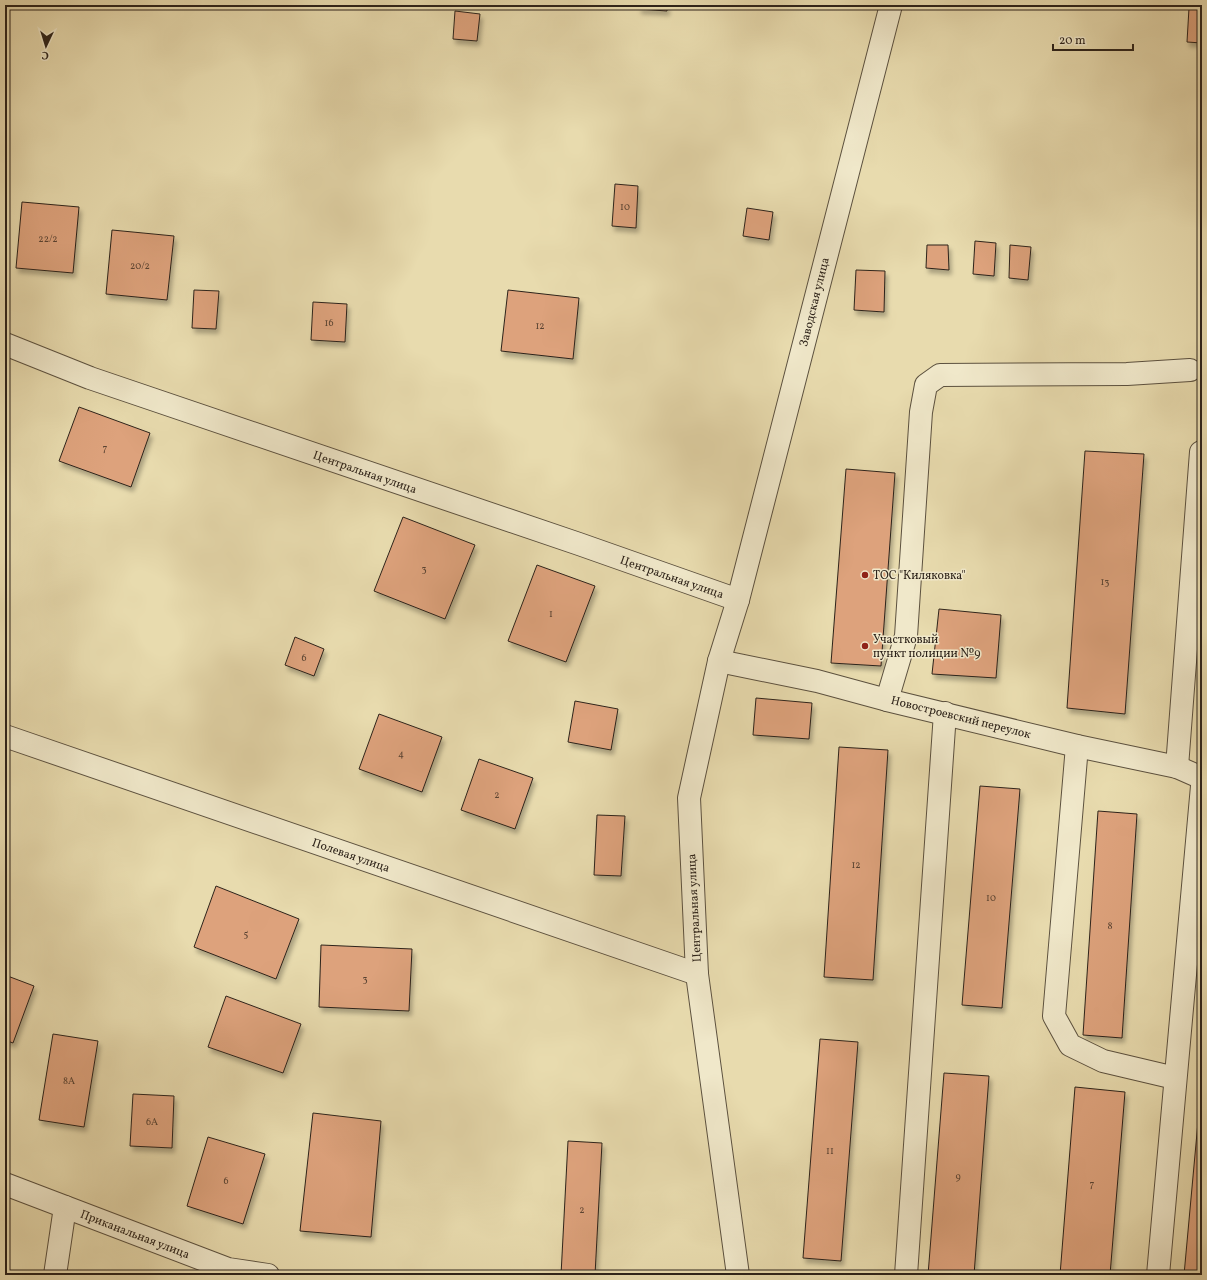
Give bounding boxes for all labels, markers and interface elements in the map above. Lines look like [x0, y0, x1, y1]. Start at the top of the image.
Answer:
north arrow [26, 26, 66, 66]
scale bar [1053, 26, 1133, 52]
text: 20 m [1059, 33, 1086, 49]
text: С [41, 47, 49, 62]
house number: 10 [620, 200, 630, 214]
house number: 22/2 [38, 232, 58, 246]
street label: Заводская улица [796, 256, 834, 349]
house number: 20/2 [130, 259, 150, 273]
house number: 16 [325, 316, 333, 330]
house number: 12 [535, 319, 545, 333]
house number: 7 [103, 441, 108, 455]
street label: Центральная улица [311, 448, 419, 498]
street label: Центральная улица [618, 553, 726, 603]
house number: 3 [421, 562, 427, 576]
place label: ТОС "Киляковка" [873, 568, 966, 584]
marker: ТОС "Киляковка" [860, 570, 870, 580]
house number: 13 [1100, 575, 1110, 589]
house number: 1 [549, 607, 553, 621]
place label: Участковый пункт полиции №9 [873, 632, 980, 662]
marker: Участковый пункт полиции №9 [860, 641, 870, 651]
house number: 6 [301, 651, 307, 665]
street label: Новостроевский переулок [889, 693, 1033, 743]
house number: 4 [398, 747, 404, 761]
house number: 2 [494, 788, 500, 802]
street label: Полевая улица [310, 835, 392, 877]
street label: Центральная улица [684, 853, 706, 963]
house number: 12 [851, 858, 861, 872]
house number: 10 [986, 891, 996, 905]
house number: 8 [1107, 919, 1113, 933]
house number: 5 [244, 927, 249, 941]
house number: 3 [362, 972, 368, 986]
house number: 8А [63, 1074, 75, 1088]
house number: 6А [146, 1115, 158, 1129]
house number: 11 [826, 1144, 834, 1158]
house number: 9 [955, 1170, 961, 1184]
house number: 6 [223, 1174, 229, 1188]
house number: 7 [1090, 1177, 1095, 1191]
house number: 2 [579, 1203, 585, 1217]
street label: Приканальная улица [78, 1207, 192, 1263]

